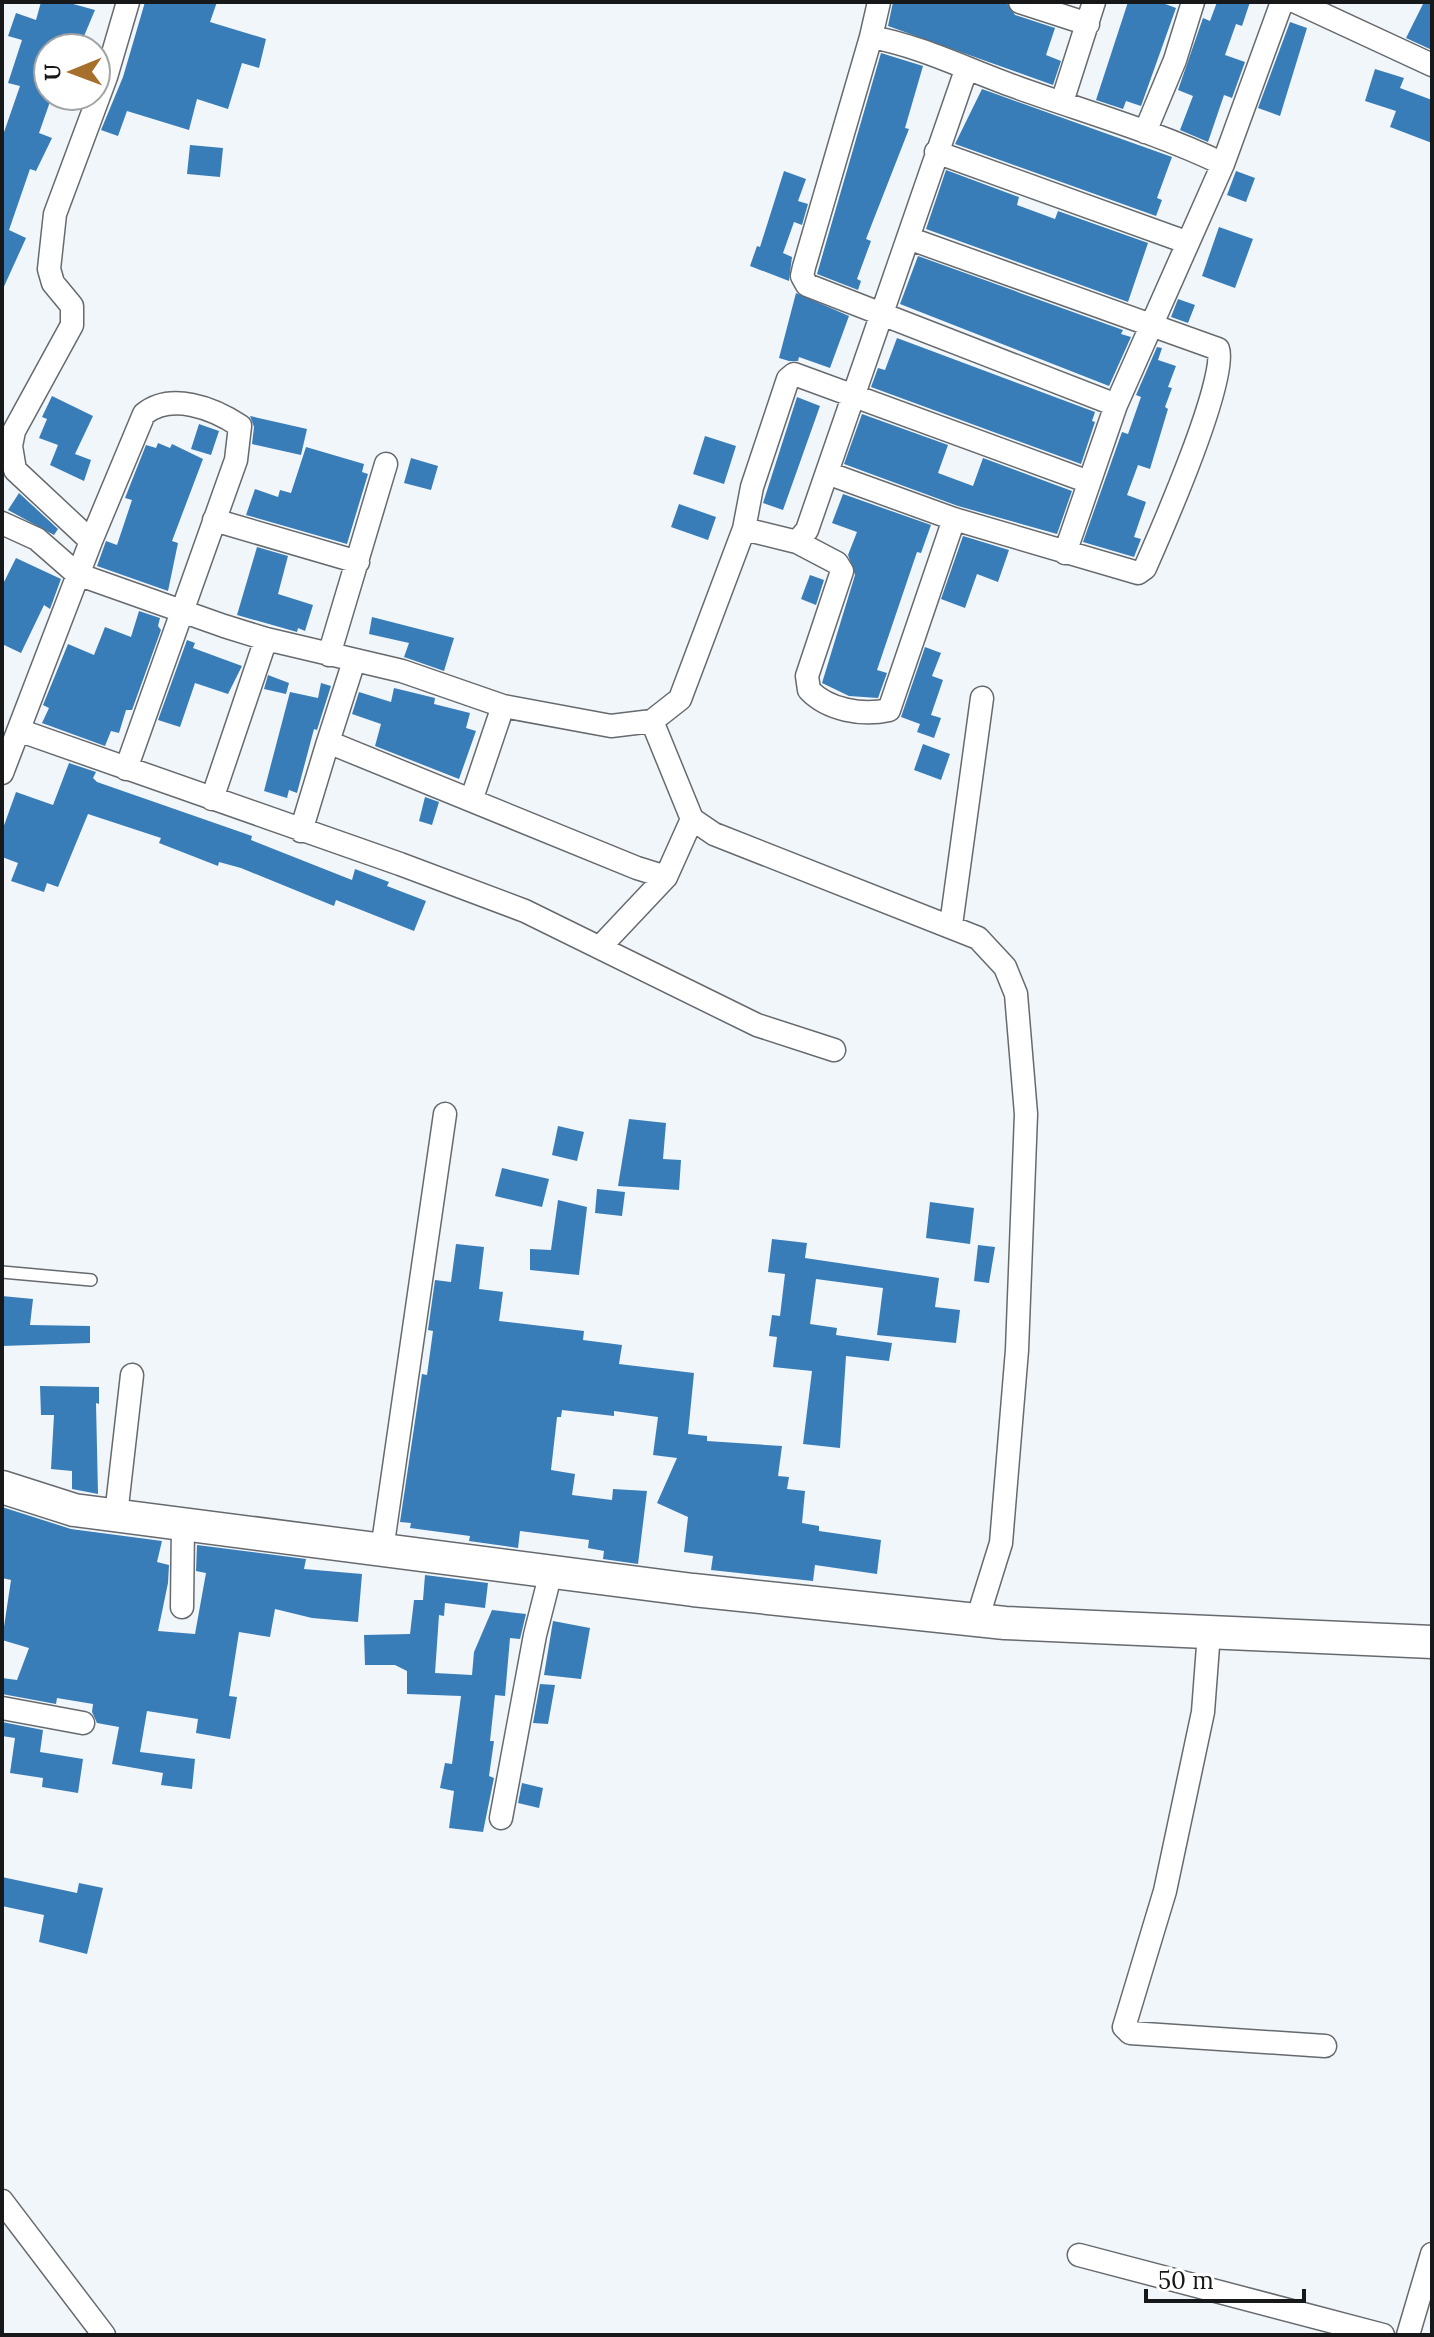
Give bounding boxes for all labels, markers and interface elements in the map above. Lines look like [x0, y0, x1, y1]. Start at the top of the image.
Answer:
north arrow [32, 32, 112, 112]
text: U [38, 63, 66, 81]
scale bar [1146, 2253, 1304, 2303]
text: 50 m [1158, 2265, 1214, 2296]

